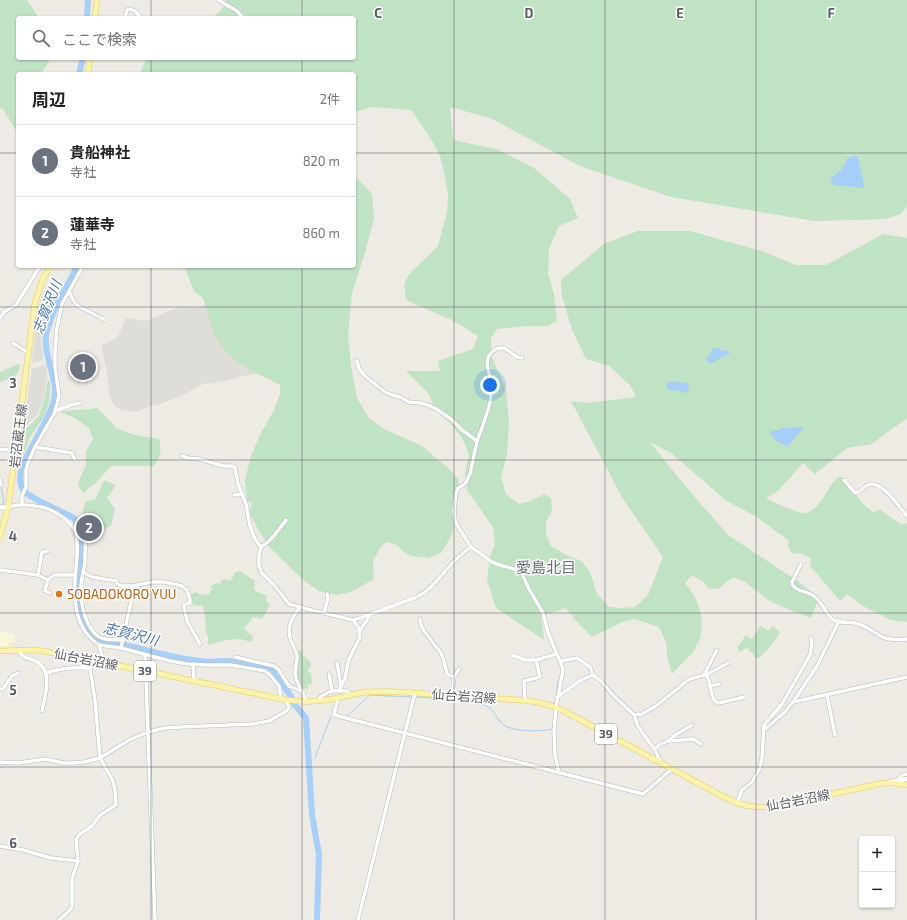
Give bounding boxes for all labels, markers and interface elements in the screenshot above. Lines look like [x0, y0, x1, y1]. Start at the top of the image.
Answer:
text: C [374, 5, 382, 21]
text: D [525, 5, 534, 21]
text: E [676, 5, 684, 21]
text: F [827, 5, 835, 21]
search box [16, 16, 356, 60]
icon: search [30, 27, 52, 49]
text: ここで検索 [62, 30, 137, 48]
text: 周辺 [32, 89, 66, 109]
text: 2件 [320, 91, 340, 107]
text: 貴船神社 [70, 143, 130, 161]
text: 1 [42, 153, 48, 169]
text: 820 m [303, 153, 340, 169]
text: 寺社 [70, 164, 96, 180]
text: 蓮華寺 [70, 215, 115, 233]
text: 2 [41, 225, 49, 241]
text: 860 m [303, 225, 340, 241]
text: 寺社 [70, 236, 96, 252]
water label: 志賀沢川 [29, 276, 65, 336]
pin: 1 [70, 352, 96, 382]
text: 3 [9, 375, 17, 391]
your location [480, 375, 500, 395]
street label: 岩沼蔵王線 [6, 403, 30, 469]
pin: 2 [76, 513, 102, 543]
text: 4 [9, 528, 17, 544]
district label: 愛島北目 [516, 558, 576, 576]
place label: SOBADOKORO YUU [67, 586, 177, 602]
marker: SOBADOKORO YUU [54, 589, 64, 599]
water label: 志賀沢川 [102, 618, 162, 649]
street label: 仙台岩沼線 [53, 645, 119, 673]
road number: 39 [134, 661, 156, 681]
text: 5 [9, 682, 17, 698]
street label: 仙台岩沼線 [431, 686, 497, 706]
road number: 39 [595, 724, 617, 744]
street label: 仙台岩沼線 [765, 786, 831, 814]
text: 6 [9, 835, 17, 851]
map controls [859, 836, 895, 908]
button: + [859, 836, 895, 872]
button: − [859, 872, 895, 908]

